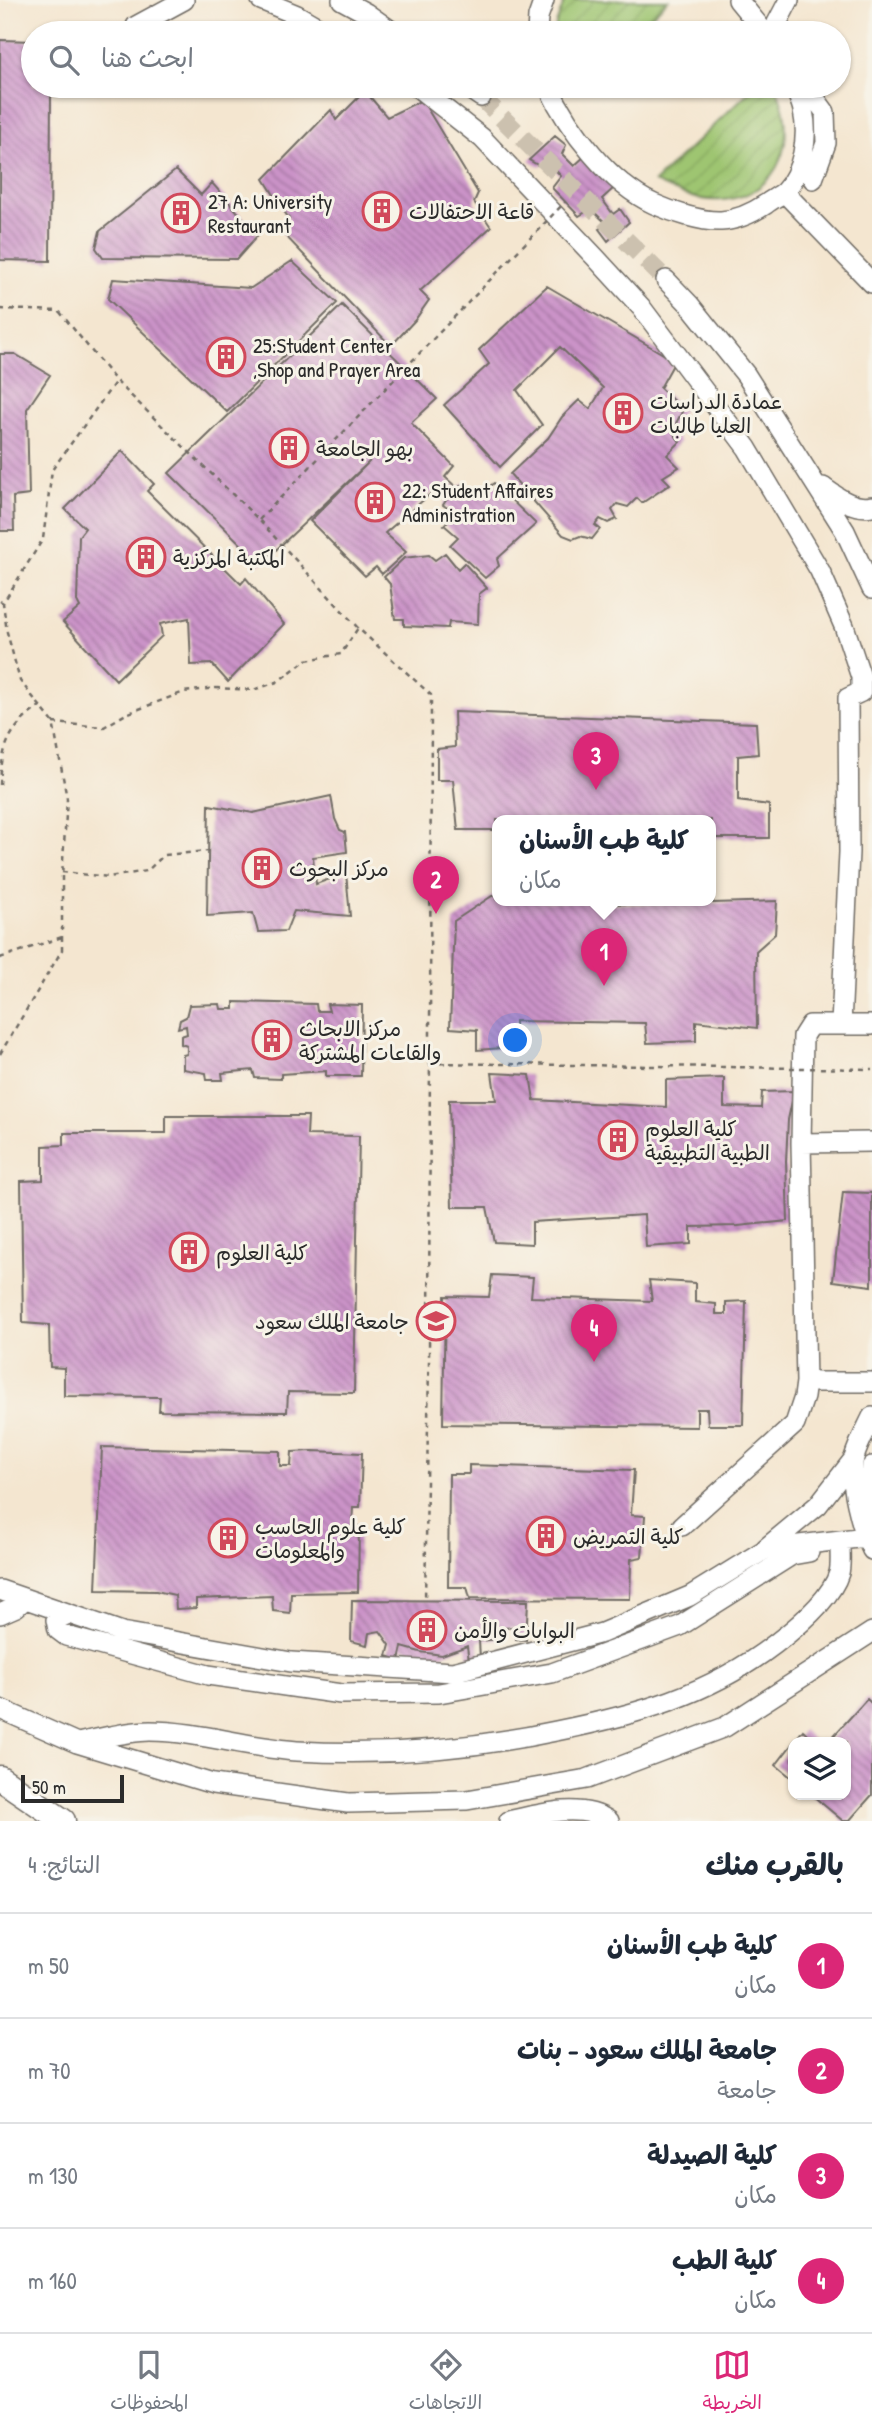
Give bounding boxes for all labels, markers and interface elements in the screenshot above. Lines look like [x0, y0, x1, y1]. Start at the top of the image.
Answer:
search box [21, 21, 851, 98]
text: ابحث هنا [101, 40, 194, 75]
icon: search [45, 41, 83, 79]
place label: 27 A: University Restaurant [208, 187, 333, 240]
building icon: قاعة الاحتفالات [361, 190, 403, 232]
building icon: 27 A: University Restaurant [160, 192, 202, 234]
place label: قاعة الاحتفالات [409, 197, 534, 226]
place label: 25:Student Center ,Shop and Prayer Area [253, 331, 420, 384]
building icon: 25:Student Center ,Shop and Prayer Area [205, 336, 247, 378]
place label: عمادة الدراسات العليا طالبات [650, 387, 783, 440]
building icon: عمادة الدراسات العليا طالبات [602, 392, 644, 434]
building icon: بهو الجامعة [268, 427, 310, 469]
place label: بهو الجامعة [316, 434, 413, 463]
place label: 22: Student Affaires Administration [402, 476, 553, 529]
building icon: 22: Student Affaires Administration [354, 481, 396, 523]
building icon: المكتبة المركزية [125, 536, 167, 578]
place label: المكتبة المركزية [173, 543, 285, 572]
pin: 3 [573, 732, 619, 790]
popup [492, 815, 716, 906]
text: كلية طب الأسنان [519, 822, 689, 857]
building icon: مركز البحوث [241, 847, 283, 889]
place label: مركز البحوث [289, 854, 389, 883]
pin: 2 [413, 856, 459, 914]
text: مكان [519, 864, 562, 895]
pin: 1 [581, 928, 627, 986]
place label: مركز الابحاث والقاعات المشتركة [299, 1014, 441, 1067]
building icon: مركز الابحاث والقاعات المشتركة [251, 1019, 293, 1061]
your location [498, 1023, 532, 1057]
place label: كلية العلوم الطبية التطبيقية [645, 1114, 770, 1167]
building icon: كلية العلوم الطبية التطبيقية [597, 1119, 639, 1161]
building icon: كلية العلوم [168, 1231, 210, 1273]
place label: كلية العلوم [216, 1238, 308, 1269]
school or university icon: جامعة الملك سعود [415, 1300, 457, 1342]
pin: 4 [571, 1304, 617, 1362]
place label: جامعة الملك سعود [255, 1307, 409, 1336]
place label: كلية علوم الحاسب والمعلومات [255, 1512, 406, 1565]
building icon: كلية التمريض [525, 1515, 567, 1557]
building icon: كلية علوم الحاسب والمعلومات [207, 1517, 249, 1559]
place label: كلية التمريض [573, 1522, 684, 1551]
building icon: البوابات والأمن [406, 1609, 448, 1651]
place label: البوابات والأمن [454, 1616, 575, 1645]
map controls [788, 1737, 851, 1800]
button: layers [788, 1737, 851, 1800]
scale bar [21, 1772, 124, 1804]
text: 50 m [32, 1774, 66, 1800]
text: بالقرب منك [706, 1844, 844, 1884]
text: النتائج: 4 [28, 1849, 100, 1880]
text: كلية طب الأسنان [607, 1927, 777, 1962]
text: 50 m [28, 1950, 69, 1981]
text: 1 [817, 1950, 825, 1981]
text: مكان [734, 1969, 777, 2000]
text: جامعة الملك سعود - بنات [517, 2032, 777, 2067]
text: 70 m [28, 2055, 71, 2086]
text: 2 [816, 2055, 826, 2086]
text: جامعة [717, 2074, 777, 2105]
text: كلية الصيدلة [647, 2137, 777, 2172]
text: 130 m [28, 2160, 78, 2191]
text: 3 [816, 2160, 826, 2191]
text: مكان [734, 2179, 777, 2210]
text: كلية الطب [672, 2242, 777, 2277]
text: 160 m [28, 2265, 77, 2296]
text: 4 [817, 2265, 825, 2296]
text: مكان [734, 2284, 777, 2315]
tab: المحفوظات [110, 2346, 188, 2419]
tab: الاتجاهات [409, 2346, 482, 2419]
tab: الخريطة [703, 2346, 762, 2419]

